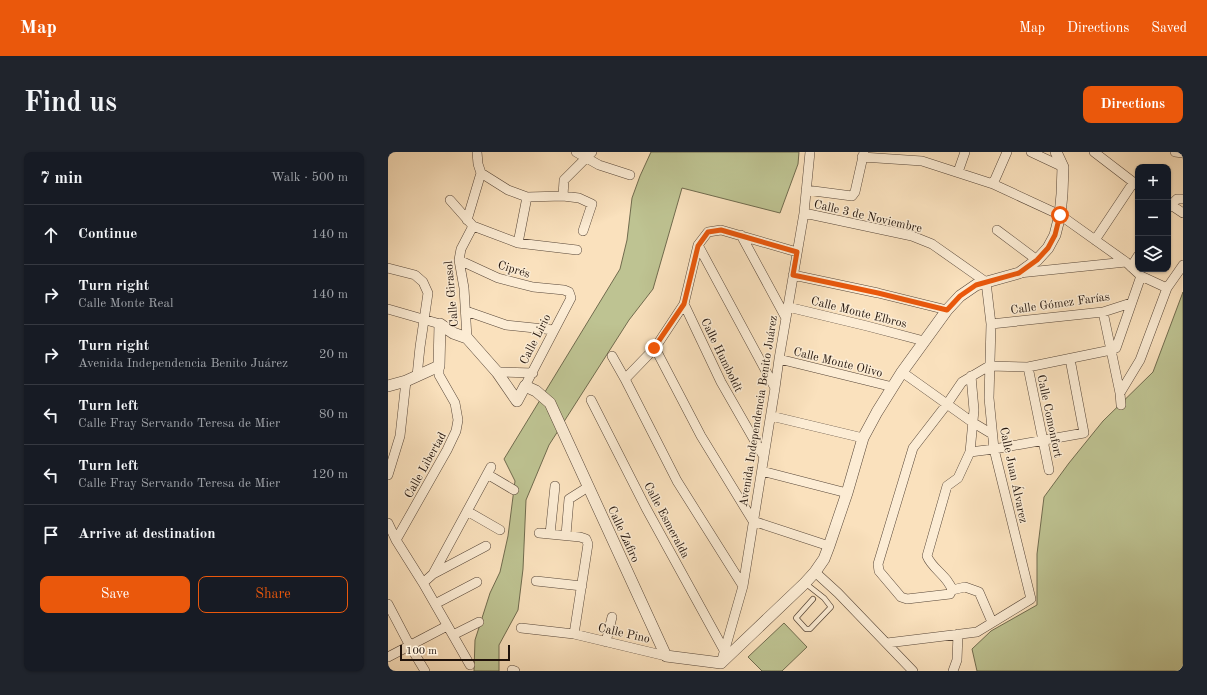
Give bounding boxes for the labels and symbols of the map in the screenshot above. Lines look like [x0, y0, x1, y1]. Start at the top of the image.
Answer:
street label: Calle 3 de Noviembre [812, 199, 924, 235]
route start [1051, 206, 1069, 224]
street label: Ciprés [496, 259, 531, 281]
street label: Calle Girasol [443, 260, 461, 328]
street label: Calle Gómez Farías [1010, 291, 1111, 317]
street label: Calle Monte Elbros [809, 295, 908, 331]
street label: Calle Lirio [518, 312, 554, 367]
street label: Avenida Independencia Benito Juárez [738, 315, 780, 508]
street label: Calle Humboldt [698, 317, 744, 394]
route end [645, 339, 663, 357]
street label: Calle Monte Olivo [792, 346, 884, 380]
street label: Calle Comonfort [1034, 374, 1064, 459]
street label: Calle Juan Álvarez [997, 425, 1032, 524]
street label: Calle Libertad [403, 430, 449, 501]
street label: Calle Esmeralda [641, 480, 691, 560]
street label: Calle Zafiro [605, 505, 641, 564]
street label: Calle Pino [597, 622, 651, 646]
scale bar [400, 643, 510, 662]

